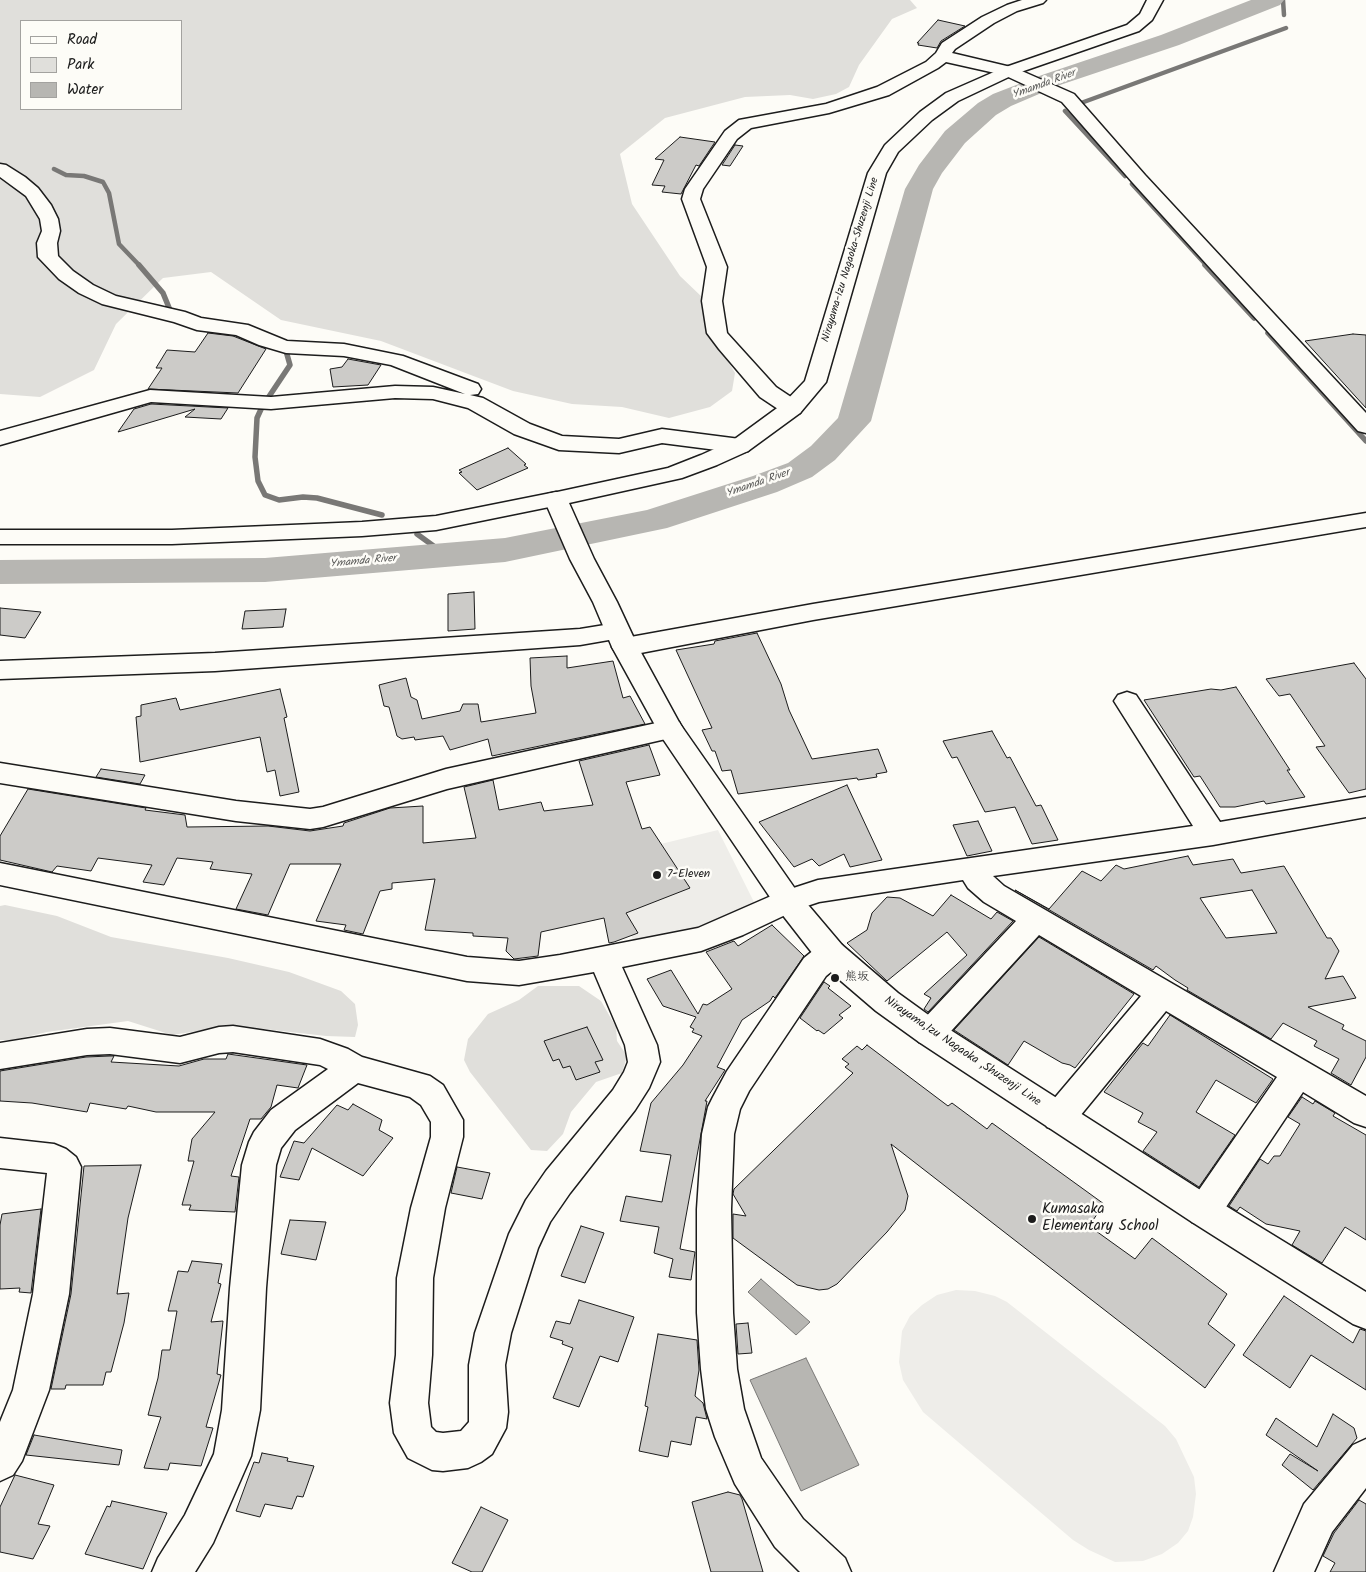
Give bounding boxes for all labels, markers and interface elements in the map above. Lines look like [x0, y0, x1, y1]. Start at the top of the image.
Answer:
legend [20, 20, 182, 110]
text: Road [67, 28, 97, 52]
text: Park [67, 53, 94, 77]
water label: Ymamda River [1011, 67, 1077, 103]
text: Water [67, 78, 103, 102]
street label: Nirayama-Izu Nagaoka-Shuzenji Line [820, 176, 882, 344]
water label: Ymamda River [724, 467, 792, 501]
water label: Ymamda River [329, 553, 397, 571]
place label: 7-Eleven [667, 868, 710, 882]
marker: 7-Eleven [651, 869, 663, 881]
place label: 熊坂 [845, 971, 869, 985]
marker: 熊坂 [829, 972, 841, 984]
street label: Nirayama,Izu Nagaoka ,Shuzenji Line [881, 994, 1043, 1110]
place label: Kumasaka Elementary School [1042, 1201, 1159, 1236]
marker: Kumasaka Elementary School [1026, 1213, 1038, 1225]

